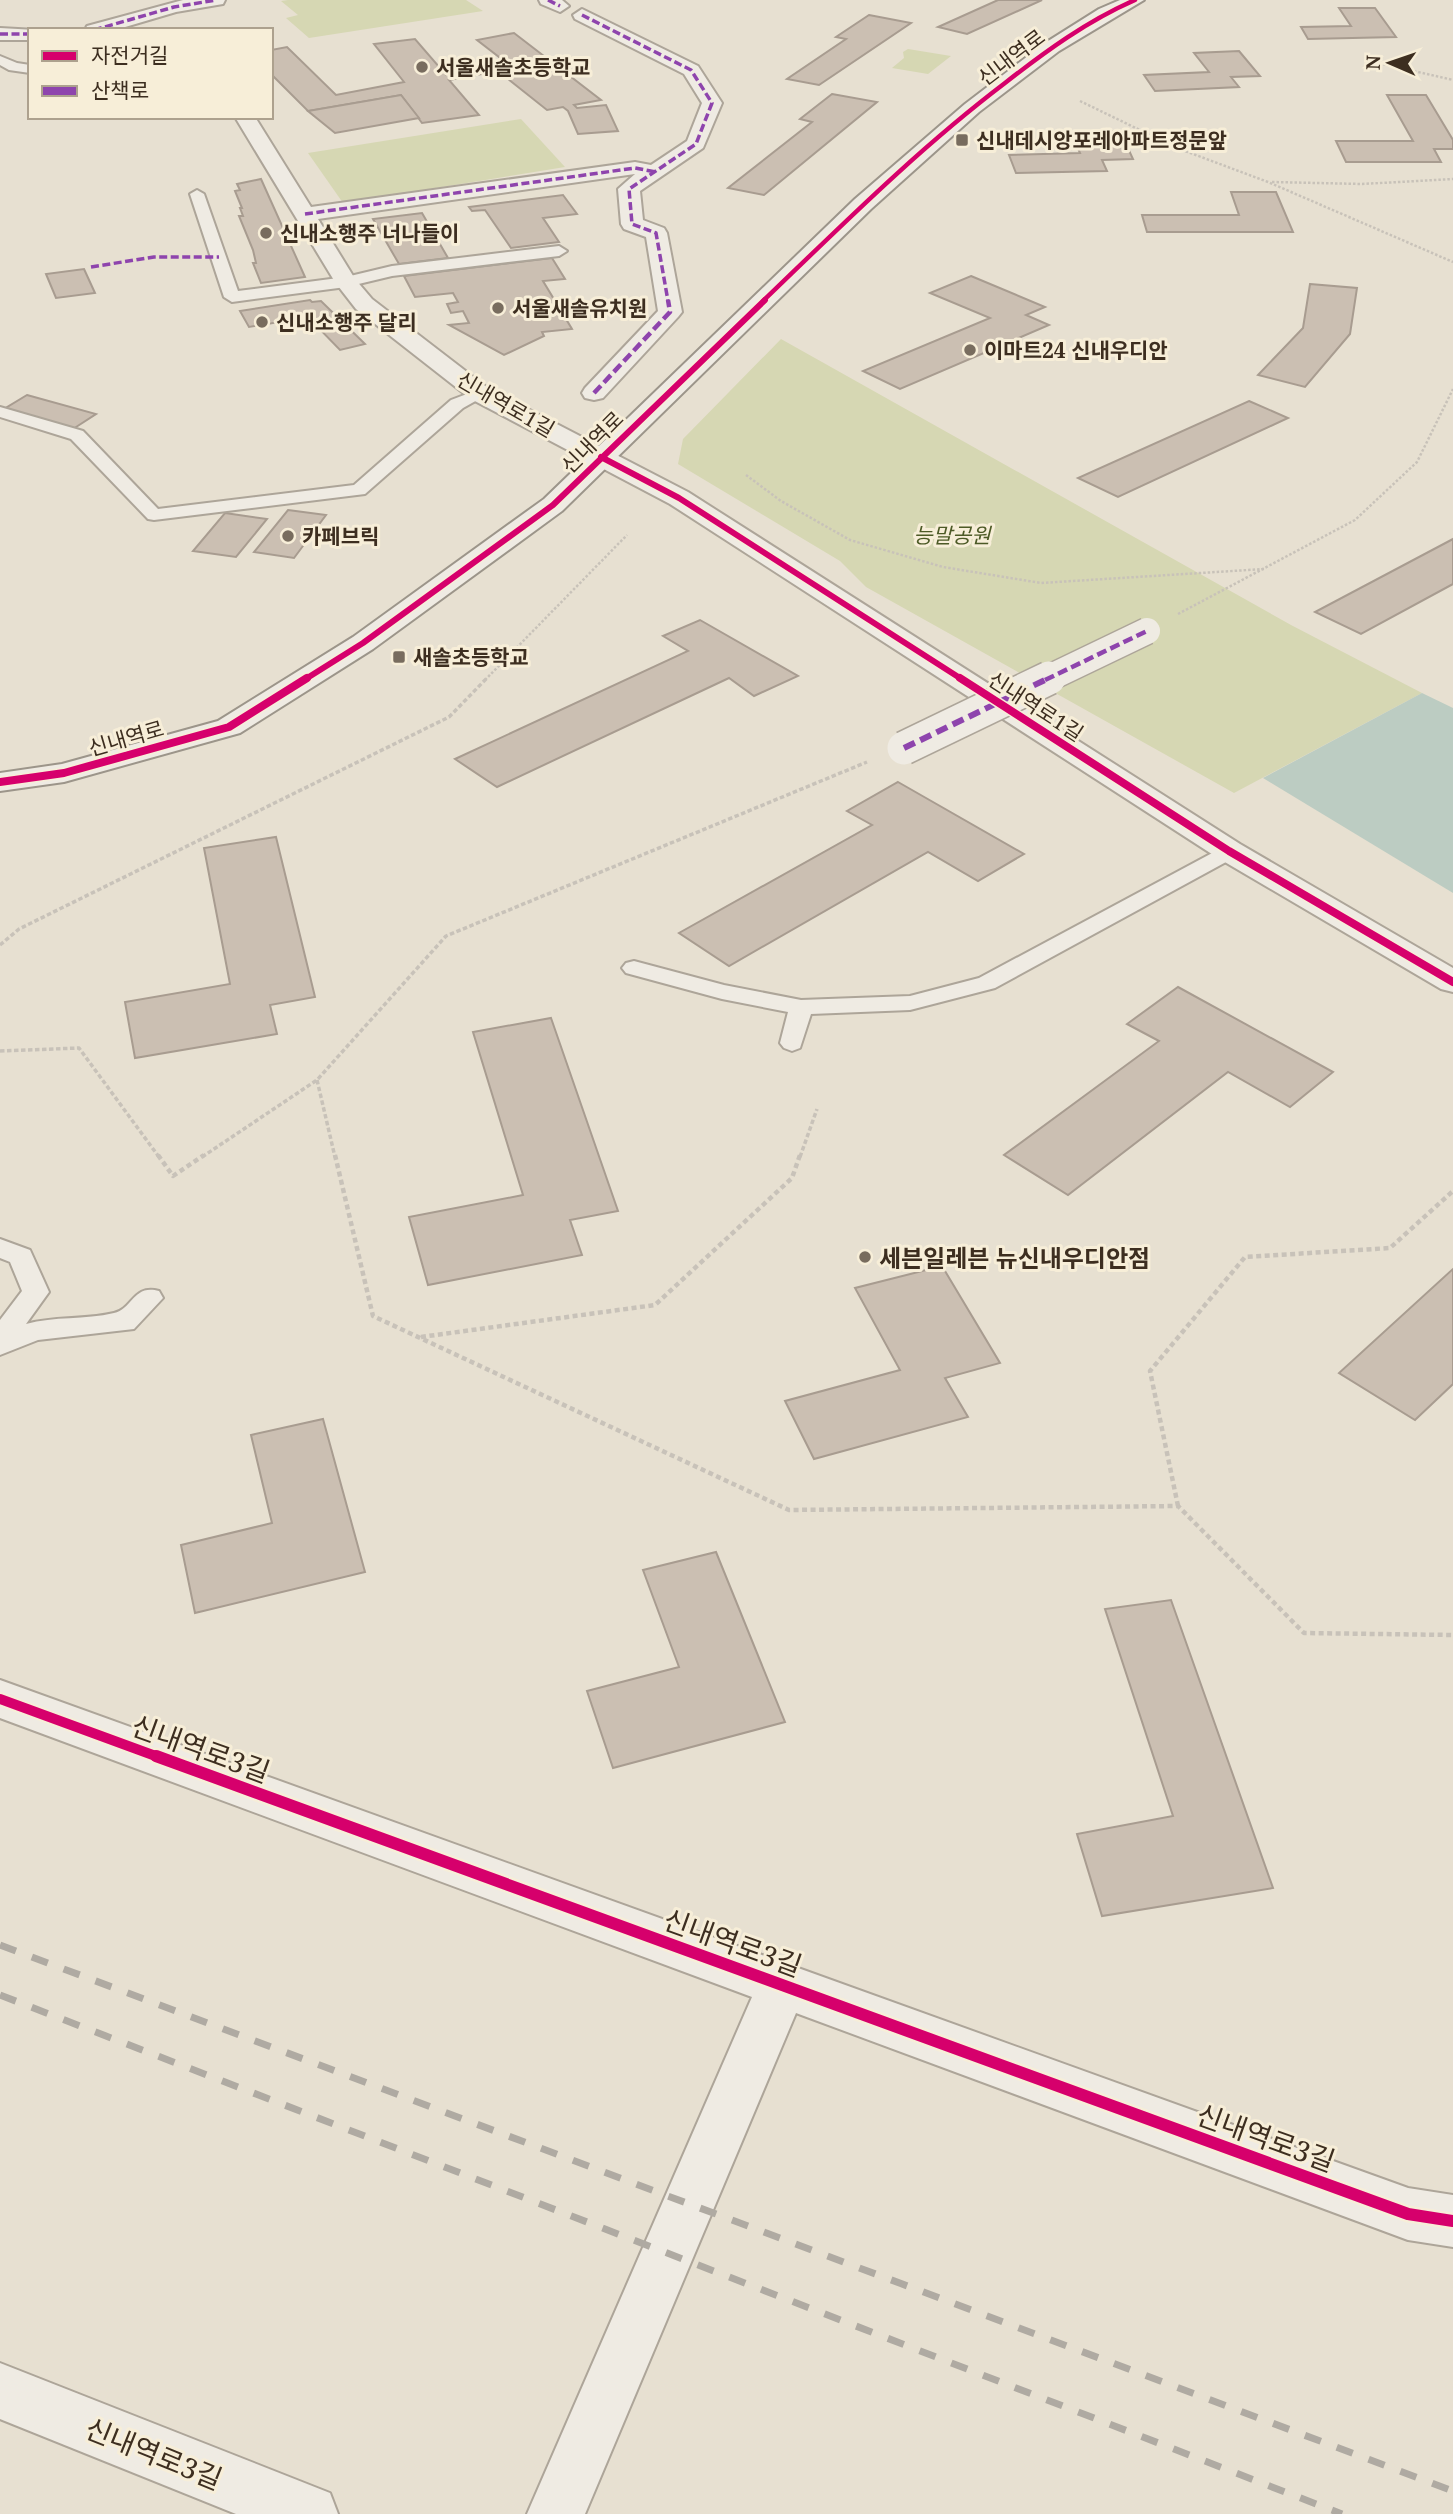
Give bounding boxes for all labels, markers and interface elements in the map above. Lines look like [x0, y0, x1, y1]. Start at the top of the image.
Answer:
street label: 신내역로 [972, 23, 1050, 91]
legend [28, 28, 273, 119]
north arrow [1355, 28, 1425, 98]
text: 자전거길 [91, 41, 168, 69]
place label: 서울새솔초등학교 [436, 53, 591, 81]
text: N [1360, 54, 1386, 70]
marker: 서울새솔초등학교 [414, 59, 430, 75]
text: 산책로 [91, 76, 149, 104]
place label: 신내데시앙포레아파트정문앞 [976, 126, 1227, 154]
marker: 신내데시앙포레아파트정문앞 [954, 132, 970, 148]
place label: 신내소행주 너나들이 [280, 219, 459, 247]
marker: 신내소행주 너나들이 [258, 225, 274, 241]
place label: 서울새솔유치원 [512, 294, 647, 322]
marker: 서울새솔유치원 [490, 300, 506, 316]
place label: 신내소행주 달리 [276, 308, 417, 336]
marker: 신내소행주 달리 [254, 314, 270, 330]
place label: 이마트24 신내우디안 [984, 336, 1168, 364]
marker: 이마트24 신내우디안 [962, 342, 978, 358]
street label: 신내역로1길 [452, 365, 560, 443]
street label: 신내역로 [555, 405, 629, 479]
park label: 능말공원 [913, 521, 992, 549]
place label: 카페브릭 [302, 522, 379, 550]
marker: 카페브릭 [280, 528, 296, 544]
place label: 새솔초등학교 [413, 643, 529, 671]
marker: 새솔초등학교 [391, 649, 407, 665]
street label: 신내역로1길 [983, 665, 1089, 747]
street label: 신내역로 [85, 714, 167, 762]
place label: 세븐일레븐 뉴신내우디안점 [879, 1241, 1150, 1274]
marker: 세븐일레븐 뉴신내우디안점 [857, 1249, 873, 1265]
street label: 신내역로3길 [127, 1705, 275, 1791]
street label: 신내역로3길 [659, 1899, 807, 1985]
street label: 신내역로3길 [1192, 2094, 1340, 2180]
street label: 신내역로3길 [80, 2408, 228, 2498]

